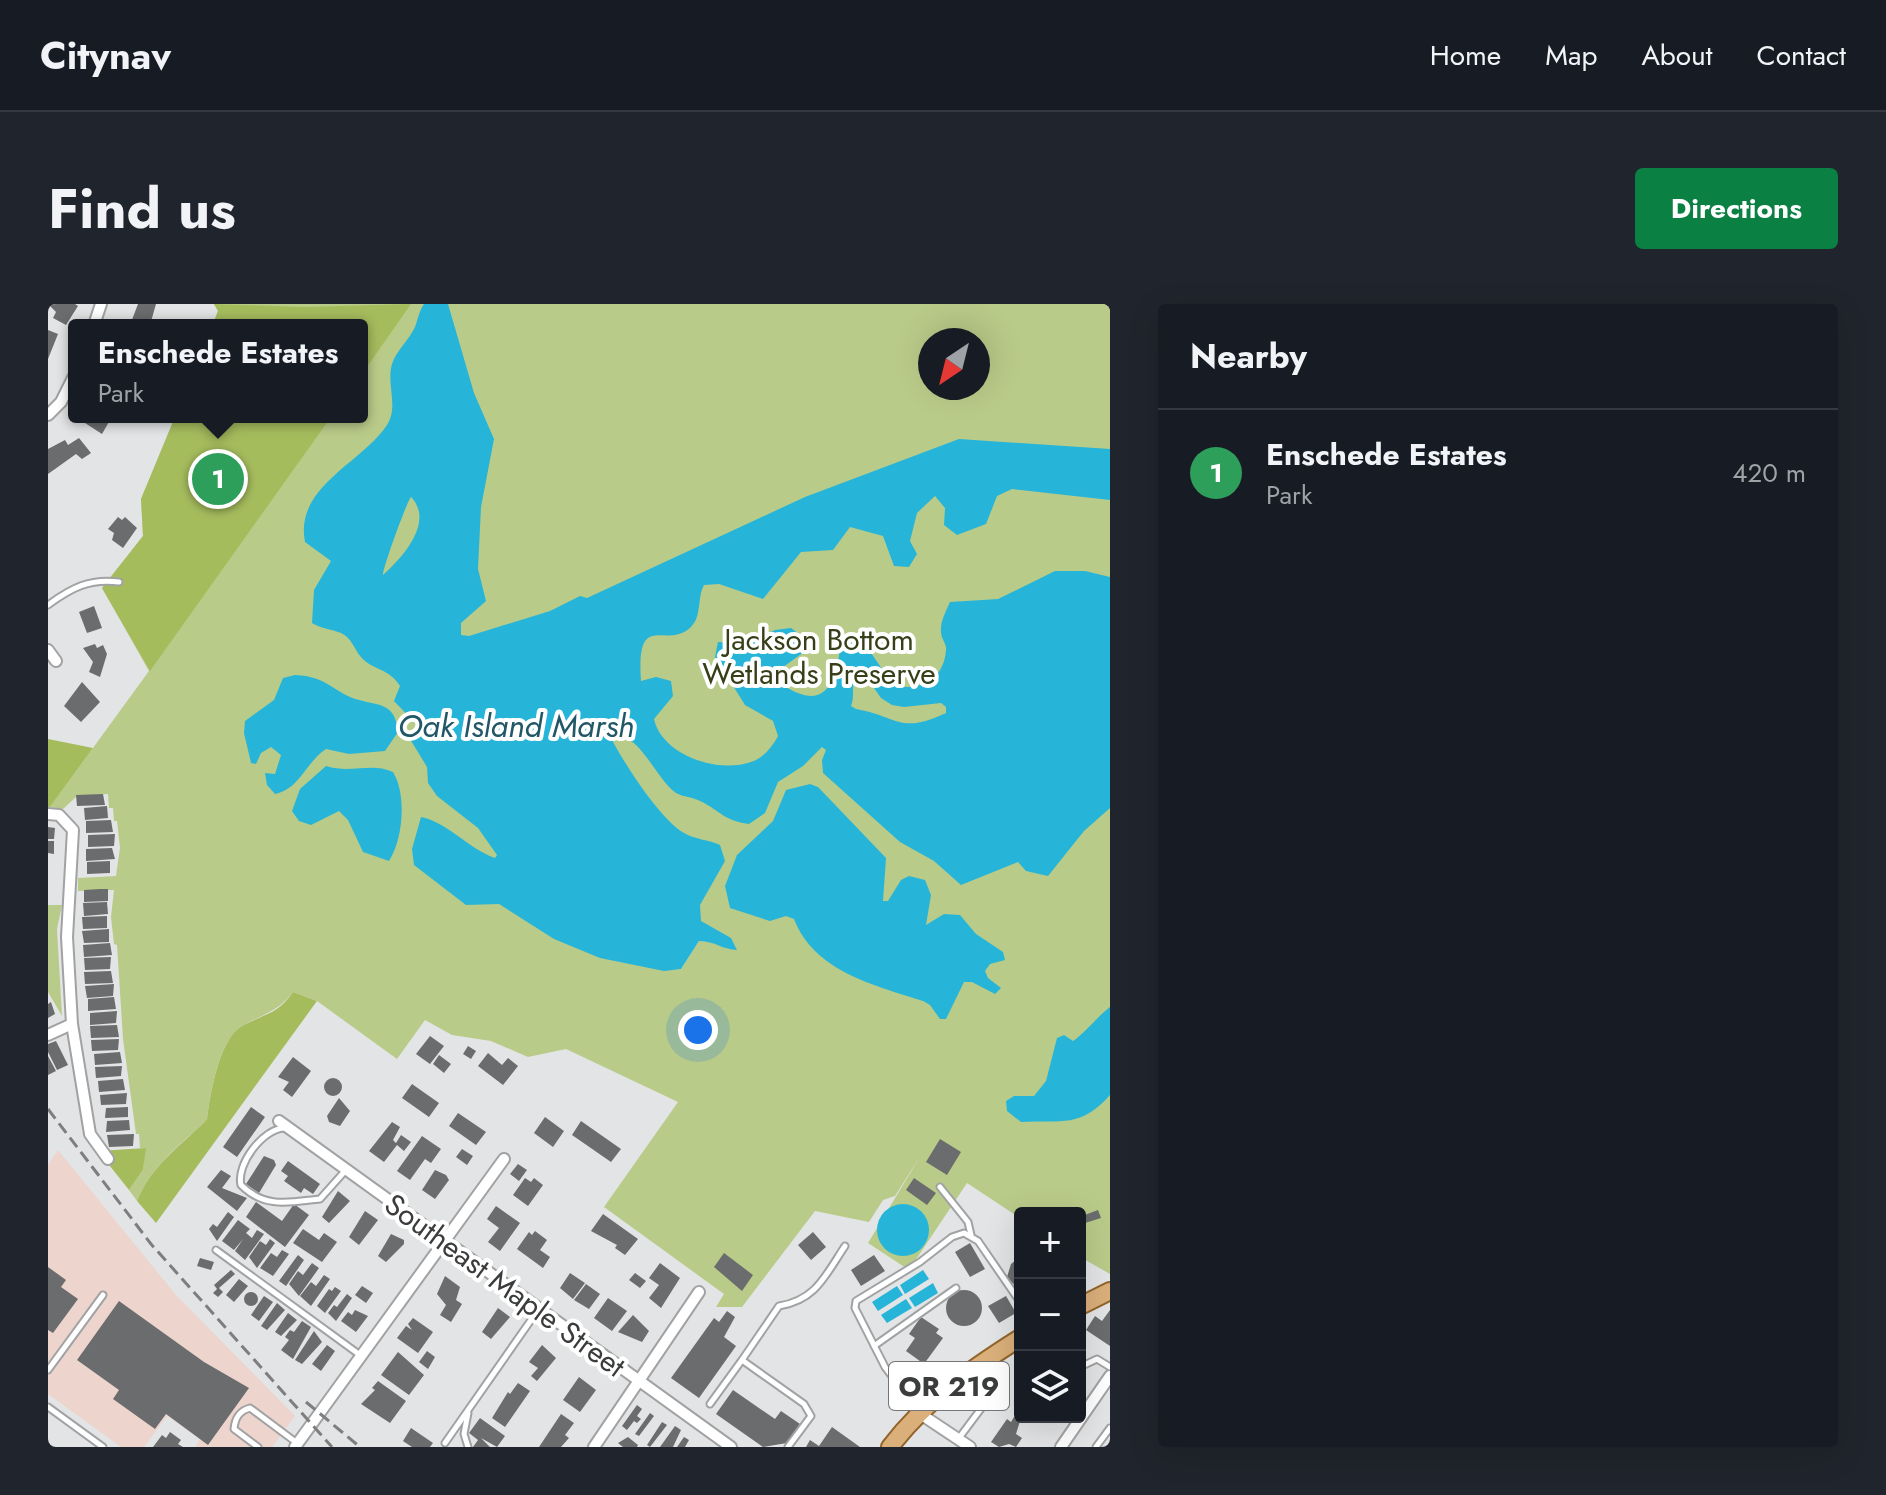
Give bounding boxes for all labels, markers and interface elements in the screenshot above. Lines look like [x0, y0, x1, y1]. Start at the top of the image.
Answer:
text: Citynav [40, 28, 171, 83]
text: Home [1430, 35, 1501, 76]
text: Map [1545, 35, 1597, 76]
text: About [1641, 35, 1713, 76]
text: Contact [1757, 35, 1846, 76]
text: Find us [48, 168, 236, 249]
button: Directions [1635, 168, 1838, 249]
popup [68, 319, 368, 423]
north arrow [918, 328, 990, 400]
text: Enschede Estates [98, 331, 338, 374]
text: Nearby [1190, 332, 1307, 381]
text: Park [98, 374, 144, 412]
text: Enschede Estates [1266, 433, 1507, 476]
pin: 1 [192, 449, 244, 509]
text: 1 [1209, 454, 1223, 492]
text: 420 m [1732, 454, 1806, 492]
text: Park [1266, 476, 1312, 514]
park label: Jackson Bottom Wetlands Preserve [702, 618, 936, 695]
water label: Oak Island Marsh [398, 703, 634, 749]
your location [678, 1010, 718, 1050]
street label: Southeast Maple Street [376, 1183, 635, 1388]
map controls [1014, 1207, 1086, 1423]
button: + [1014, 1207, 1086, 1279]
button: − [1014, 1279, 1086, 1351]
button: layers [1014, 1351, 1086, 1423]
road number: OR 219 [889, 1362, 1009, 1410]

